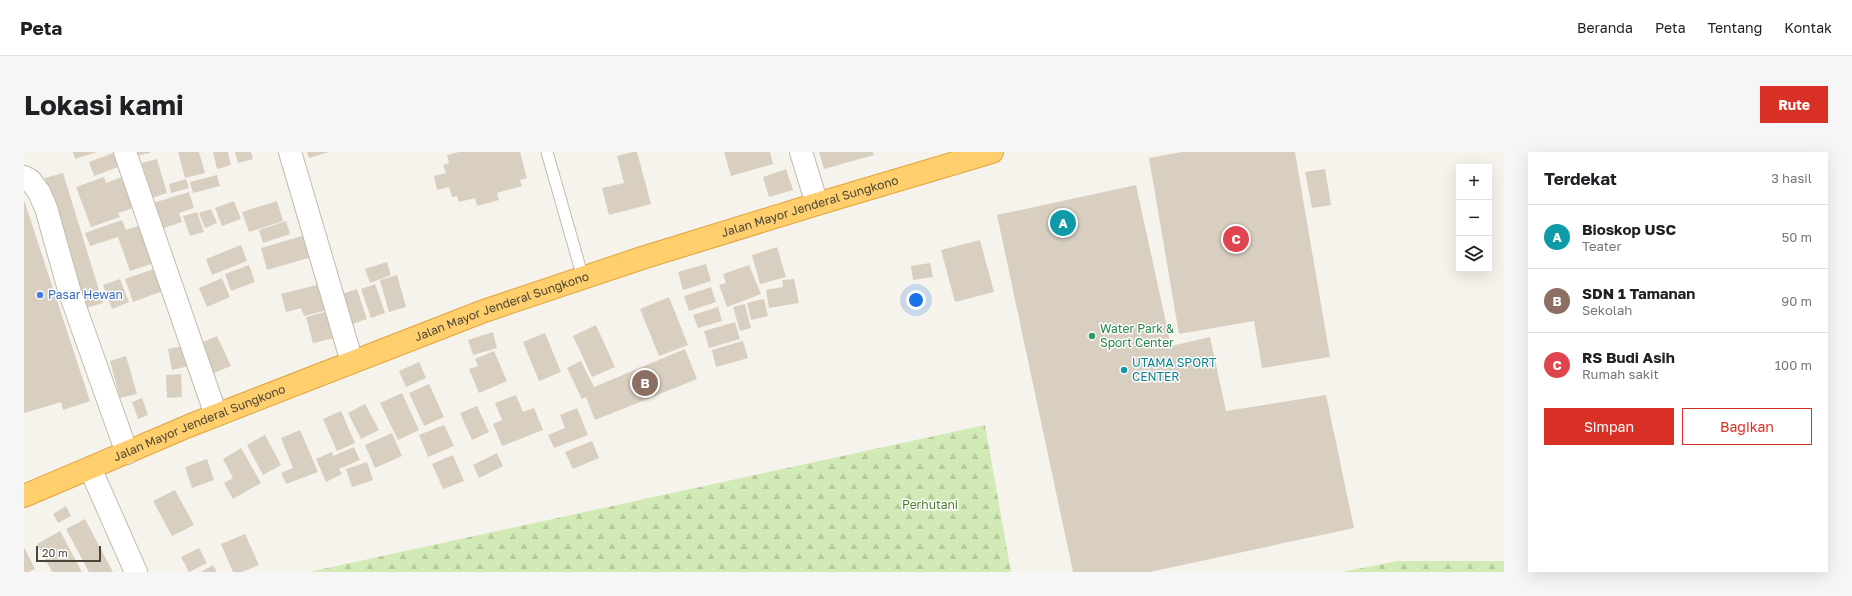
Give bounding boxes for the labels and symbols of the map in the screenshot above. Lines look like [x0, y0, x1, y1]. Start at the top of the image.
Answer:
street label: Jalan Mayor Jenderal Sungkono [719, 172, 900, 240]
pin: A [1050, 208, 1076, 238]
pin: C [1223, 224, 1249, 254]
street label: Jalan Mayor Jenderal Sungkono [412, 268, 591, 344]
place label: Pasar Hewan [48, 287, 123, 302]
marker: Pasar Hewan [35, 290, 45, 300]
your location [906, 290, 926, 310]
place label: Water Park & Sport Center [1100, 321, 1174, 350]
marker: Water Park & Sport Center [1087, 331, 1097, 341]
place label: UTAMA SPORT CENTER [1132, 355, 1217, 384]
marker: UTAMA SPORT CENTER [1119, 365, 1129, 375]
pin: B [632, 368, 658, 398]
street label: Jalan Mayor Jenderal Sungkono [111, 381, 287, 464]
park label: Perhutani [902, 497, 958, 512]
scale bar [36, 544, 101, 563]

